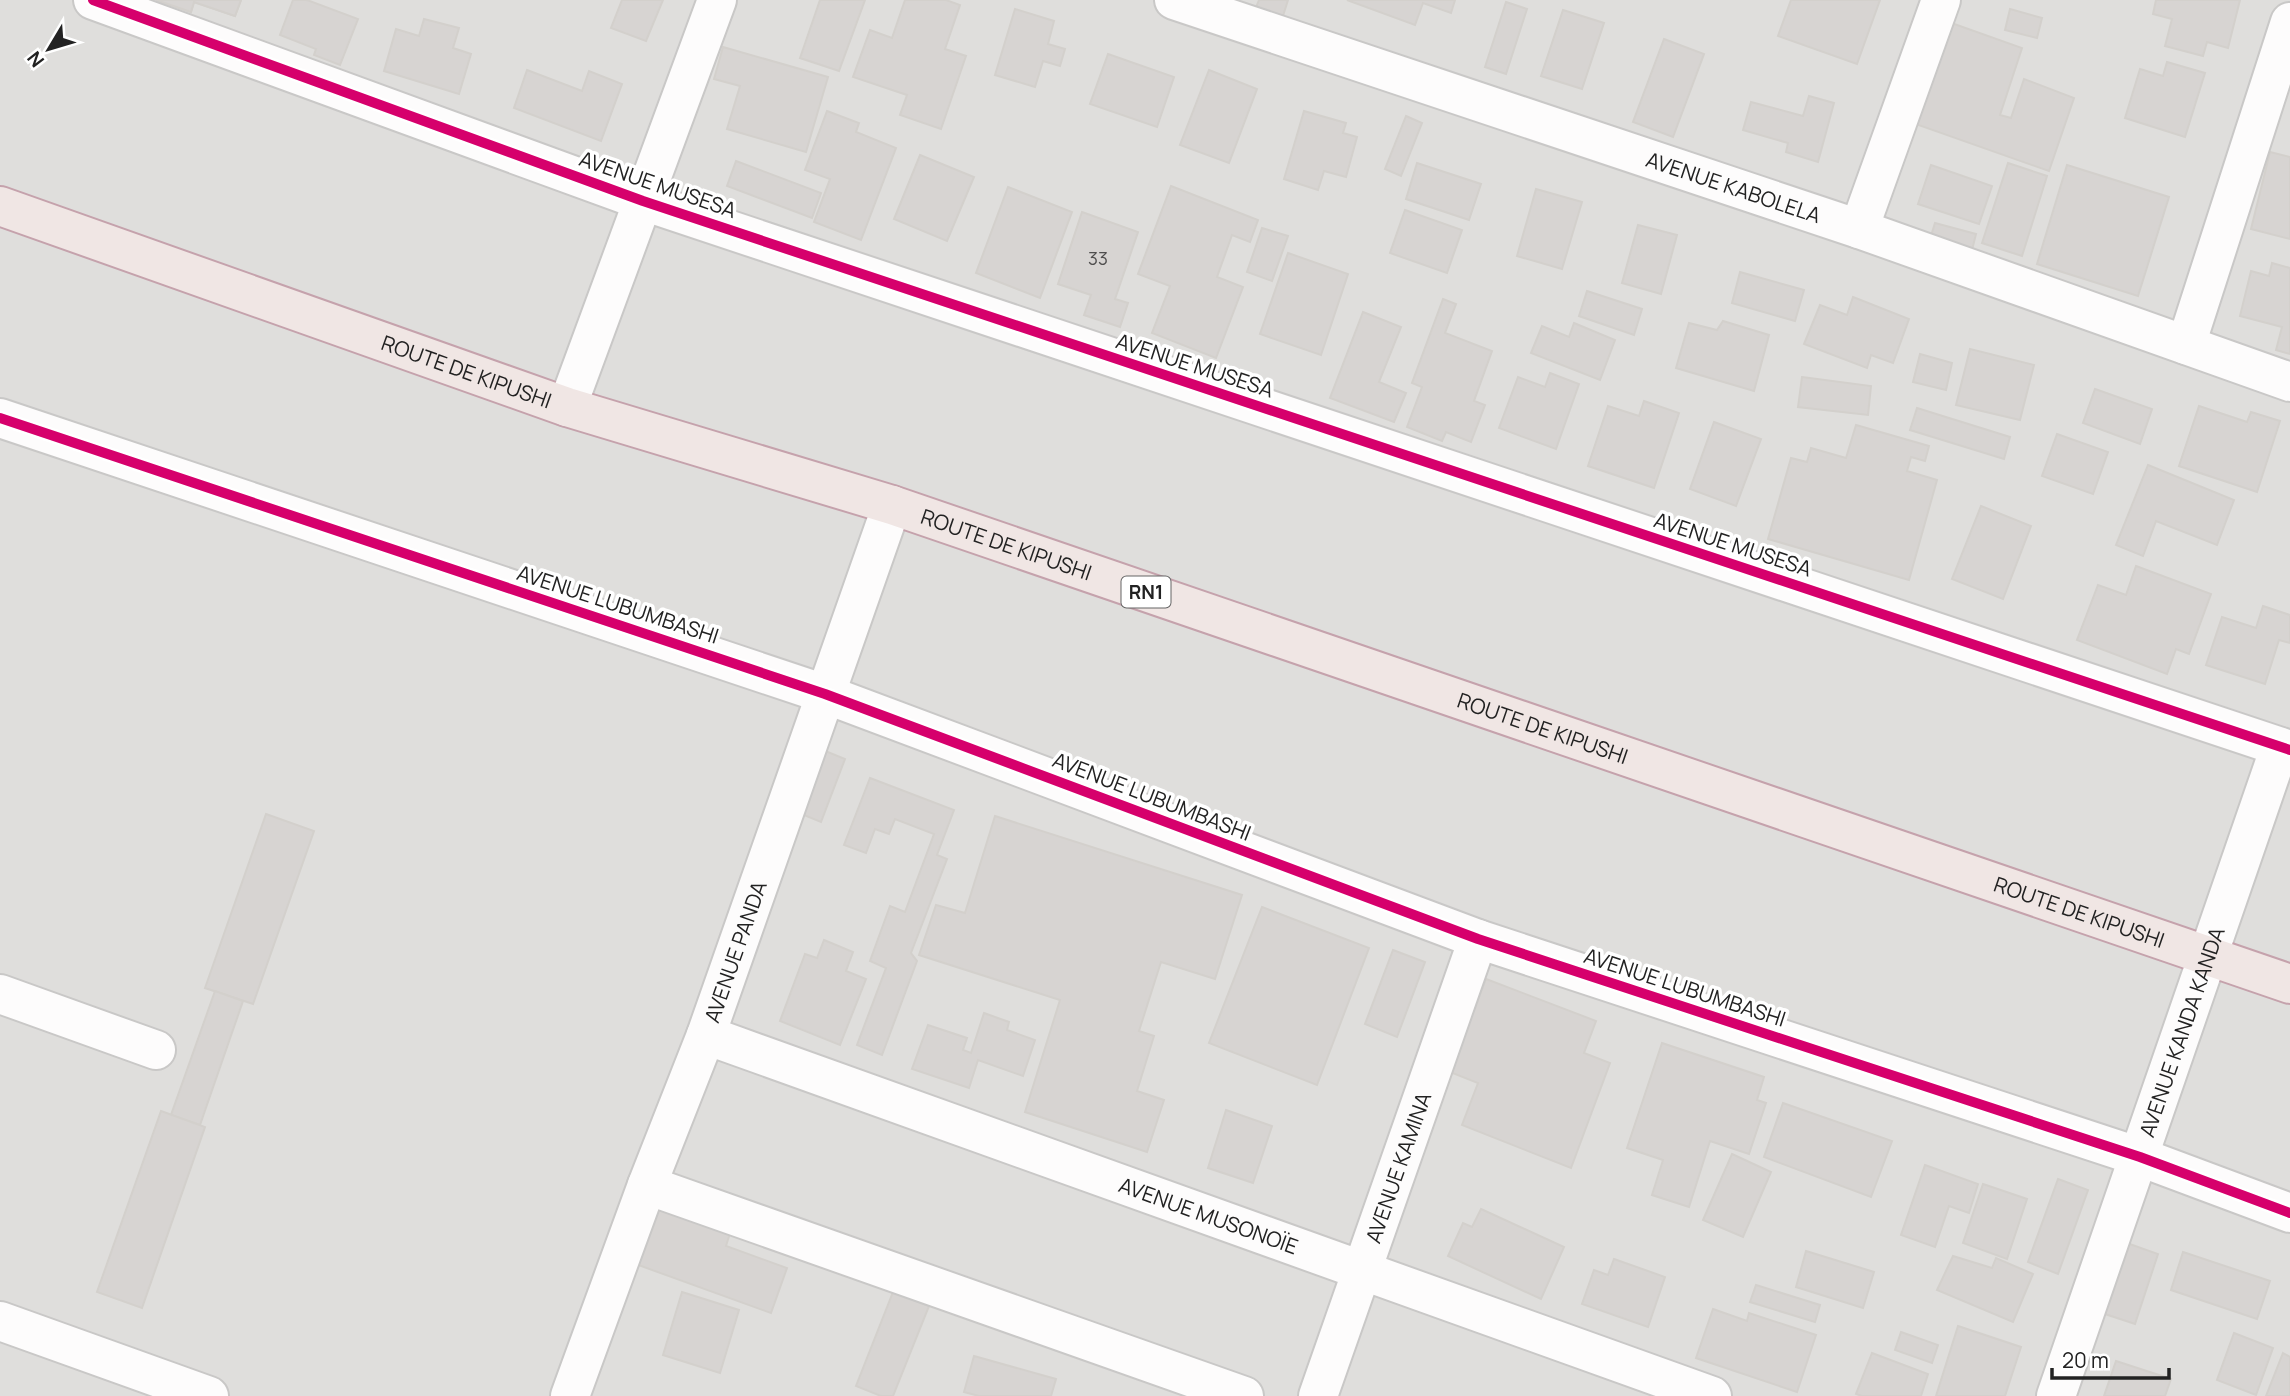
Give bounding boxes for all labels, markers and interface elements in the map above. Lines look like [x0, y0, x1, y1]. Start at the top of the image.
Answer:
north arrow [14, 14, 84, 84]
text: N [21, 46, 50, 73]
street label: AVENUE MUSESA [576, 144, 740, 224]
street label: AVENUE KABOLELA [1643, 145, 1825, 229]
house number: 33 [1088, 246, 1108, 270]
street label: AVENUE MUSESA [1113, 326, 1277, 404]
street label: ROUTE DE KIPUSHI [378, 328, 555, 414]
street label: ROUTE DE KIPUSHI [917, 502, 1095, 586]
street label: AVENUE MUSESA [1651, 505, 1815, 583]
street label: AVENUE LUBUMBASHI [514, 558, 722, 650]
road number: RN1 [1122, 576, 1170, 608]
street label: ROUTE DE KIPUSHI [1454, 686, 1632, 770]
street label: AVENUE LUBUMBASHI [1049, 745, 1255, 847]
street label: ROUTE DE KIPUSHI [1990, 870, 2168, 954]
street label: AVENUE PANDA [697, 877, 773, 1026]
street label: AVENUE KANDA KANDA [2132, 923, 2231, 1141]
street label: AVENUE LUBUMBASHI [1581, 941, 1789, 1033]
street label: AVENUE KAMINA [1359, 1088, 1437, 1247]
street label: AVENUE MUSONOÏE [1115, 1170, 1302, 1260]
scale bar [2052, 1336, 2169, 1380]
text: 20 m [2062, 1346, 2109, 1374]

